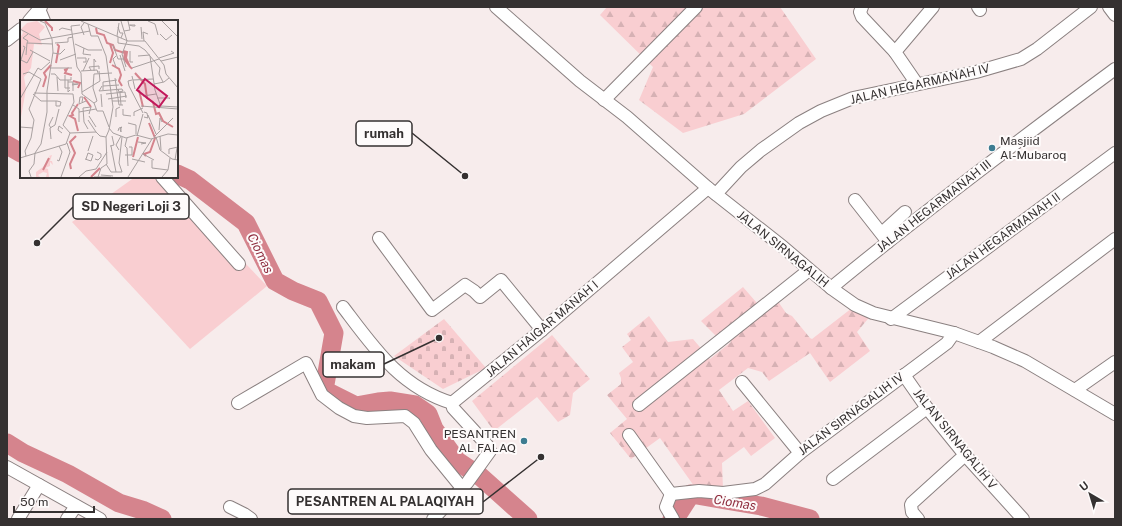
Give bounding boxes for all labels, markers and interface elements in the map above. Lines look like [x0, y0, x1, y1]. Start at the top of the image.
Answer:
inset map [20, 20, 178, 178]
street label: JALAN HEGARMANAH IV [849, 61, 991, 107]
callout: rumah [356, 121, 412, 146]
text: rumah [364, 126, 404, 141]
place label: Masjiid Al-Mubaroq [1000, 134, 1066, 162]
marker: Masjiid Al-Mubaroq [987, 143, 997, 153]
street label: JALAN HEGARMANAH III [874, 157, 994, 255]
street label: JALAN HEGARMANAH II [943, 190, 1063, 282]
callout: SD Negeri Loji 3 [73, 194, 189, 219]
text: SD Negeri Loji 3 [81, 199, 181, 214]
street label: JALAN SIRNAGALIH [734, 208, 832, 290]
water label: Ciomas [244, 231, 277, 276]
street label: JALAN HAIGAR MANAH I [483, 278, 601, 380]
callout: makam [323, 352, 384, 377]
text: makam [330, 357, 376, 372]
street label: JALAN SIRNAGALIH IV [796, 370, 906, 458]
street label: JALAN SIRNAGALIH V [910, 386, 1000, 492]
place label: PESANTREN AL FALAQ [444, 427, 516, 455]
marker: PESANTREN AL FALAQ [519, 436, 529, 446]
north arrow [1070, 474, 1110, 514]
text: U [1077, 479, 1091, 493]
scale bar [14, 488, 94, 514]
callout: PESANTREN AL PALAQIYAH [288, 489, 483, 514]
water label: Ciomas [713, 492, 757, 513]
text: PESANTREN AL PALAQIYAH [296, 494, 474, 509]
text: 50 m [20, 495, 48, 509]

